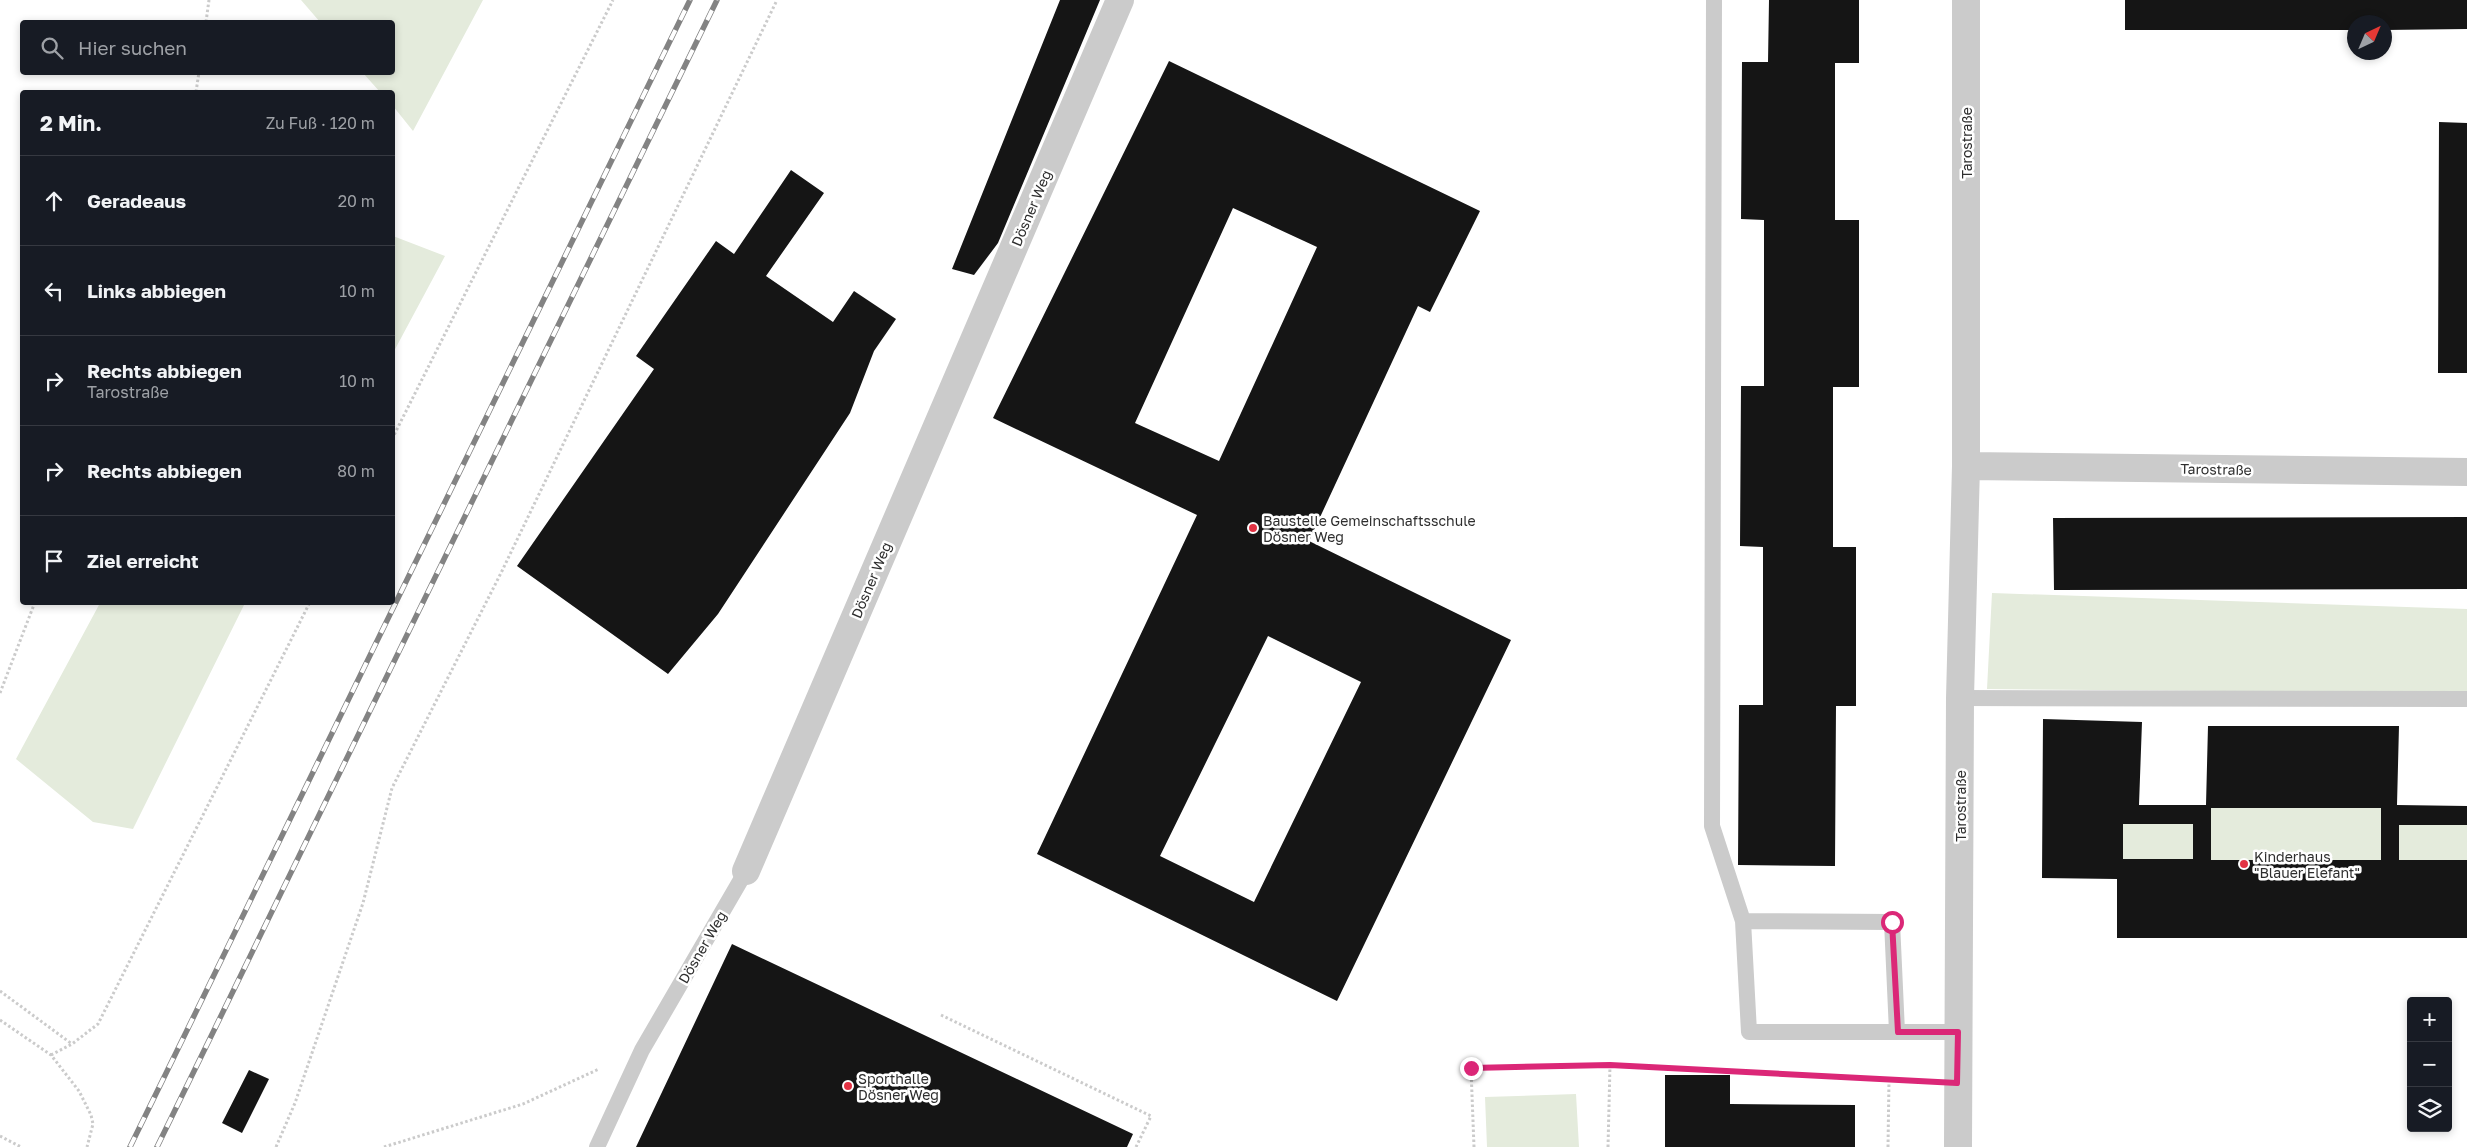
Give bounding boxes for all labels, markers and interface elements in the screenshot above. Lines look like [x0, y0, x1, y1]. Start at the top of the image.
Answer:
north arrow [2347, 15, 2392, 60]
search box [20, 20, 395, 75]
icon: search [38, 34, 66, 62]
text: Hier suchen [78, 36, 187, 59]
street label: Tarostraße [1958, 107, 1975, 179]
text: 2 Min. [40, 110, 102, 136]
text: Zu Fuß · 120 m [266, 113, 375, 133]
street label: Dösner Weg [1007, 167, 1055, 249]
icon: ahead [40, 187, 68, 215]
text: Geradeaus [87, 189, 186, 212]
text: 20 m [338, 191, 375, 211]
icon: left [40, 277, 68, 305]
text: Links abbiegen [87, 279, 226, 302]
text: 10 m [339, 281, 375, 301]
text: Rechts abbiegen [87, 359, 242, 382]
icon: right [40, 367, 68, 395]
text: 10 m [339, 371, 375, 391]
text: Tarostraße [87, 382, 169, 402]
icon: right [40, 457, 68, 485]
text: Rechts abbiegen [87, 459, 242, 482]
street label: Tarostraße [2180, 460, 2252, 478]
text: 80 m [337, 461, 375, 481]
place label: Baustelle Gemeinschaftsschule Dösner Weg [1263, 512, 1476, 545]
marker: Baustelle Gemeinschaftsschule Dösner Weg [1247, 522, 1259, 534]
street label: Dösner Weg [847, 539, 895, 621]
icon: arrive [40, 547, 68, 575]
text: Ziel erreicht [87, 549, 199, 572]
street label: Tarostraße [1952, 770, 1969, 842]
place label: Kinderhaus "Blauer Elefant" [2254, 848, 2360, 881]
marker: Kinderhaus "Blauer Elefant" [2238, 858, 2250, 870]
street label: Dösner Weg [674, 908, 730, 986]
route start [1881, 911, 1904, 934]
map controls [2407, 997, 2452, 1132]
button: + [2407, 997, 2452, 1042]
button: − [2407, 1042, 2452, 1087]
route end [1460, 1057, 1483, 1080]
place label: Sporthalle Dösner Weg [858, 1070, 939, 1103]
marker: Sporthalle Dösner Weg [842, 1080, 854, 1092]
button: layers [2407, 1087, 2452, 1132]

